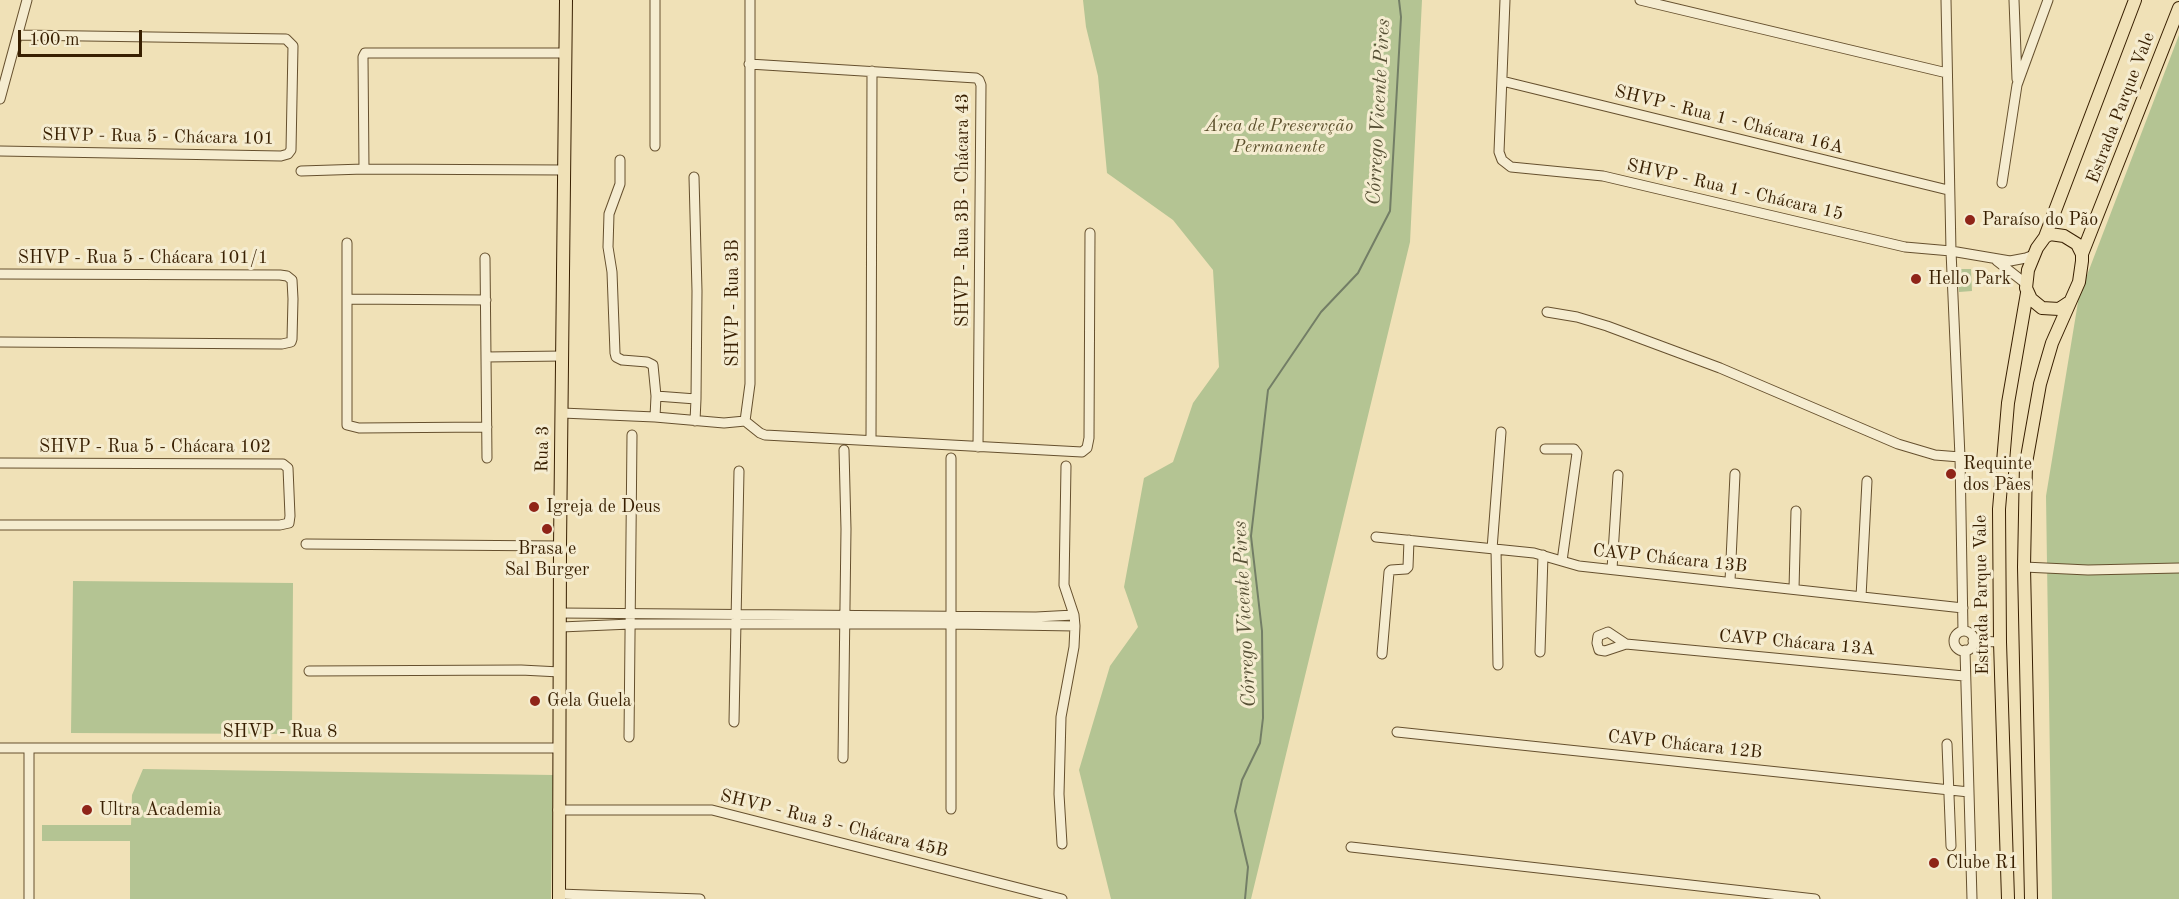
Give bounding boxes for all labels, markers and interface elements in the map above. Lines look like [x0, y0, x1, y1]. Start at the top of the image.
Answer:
scale bar [21, 18, 146, 56]
water label: Córrego Vicente Pires [1362, 18, 1396, 206]
street label: Estrada Parque Vale [2082, 29, 2160, 187]
text: 100 m [29, 31, 80, 49]
street label: SHVP - Rua 1 - Chácara 16A [1612, 81, 1846, 159]
street label: SHVP - Rua 3B - Chácara 43 [952, 93, 974, 327]
park label: Área de Preservção Permanente [1205, 115, 1353, 158]
street label: SHVP - Rua 5 - Chácara 101 [42, 124, 274, 150]
street label: SHVP - Rua 1 - Chácara 15 [1625, 155, 1845, 225]
place label: Paraíso do Pão [1982, 209, 2098, 231]
marker: Paraíso do Pão [1963, 213, 1977, 227]
street label: SHVP - Rua 3B [722, 239, 744, 367]
street label: SHVP - Rua 5 - Chácara 101/1 [18, 247, 268, 269]
place label: Hello Park [1928, 268, 2011, 290]
marker: Hello Park [1909, 272, 1923, 286]
street label: Rua 3 [532, 425, 554, 473]
street label: SHVP - Rua 5 - Chácara 102 [39, 436, 271, 458]
place label: Requinte dos Pães [1963, 453, 2032, 496]
marker: Requinte dos Pães [1944, 467, 1958, 481]
place label: Igreja de Deus [546, 496, 661, 518]
marker: Igreja de Deus [527, 500, 541, 514]
street label: Estrada Parque Vale [1970, 515, 1994, 675]
water label: Córrego Vicente Pires [1228, 520, 1262, 708]
marker: Brasa e Sal Burger [540, 522, 554, 536]
place label: Brasa e Sal Burger [505, 538, 589, 580]
street label: CAVP Chácara 13B [1592, 540, 1748, 578]
street label: CAVP Chácara 13A [1718, 625, 1876, 661]
place label: Gela Guela [547, 690, 632, 712]
marker: Gela Guela [528, 694, 542, 708]
street label: SHVP - Rua 8 [222, 721, 338, 743]
street label: CAVP Chácara 12B [1607, 726, 1763, 764]
street label: SHVP - Rua 3 - Chácara 45B [718, 785, 950, 863]
place label: Ultra Academia [99, 799, 222, 821]
marker: Ultra Academia [80, 803, 94, 817]
place label: Clube R1 [1946, 852, 2018, 874]
marker: Clube R1 [1927, 856, 1941, 870]

